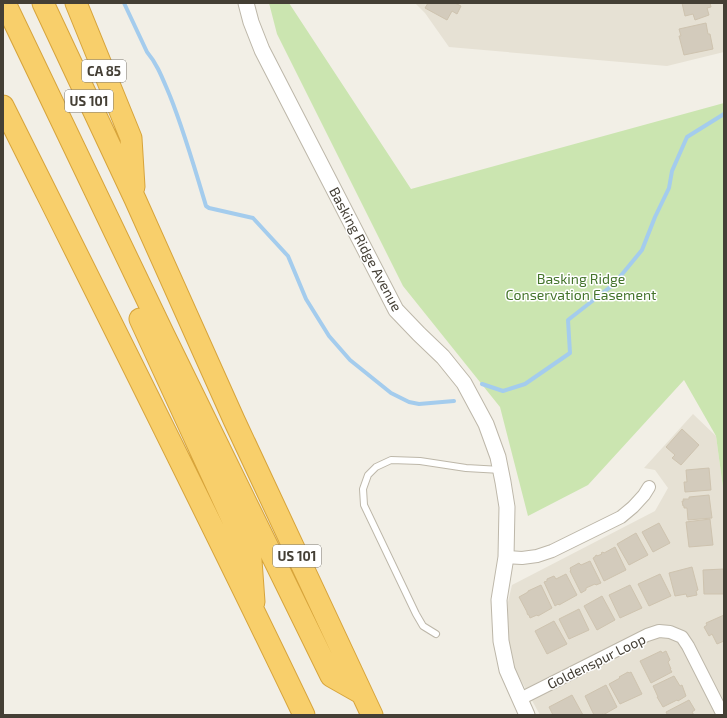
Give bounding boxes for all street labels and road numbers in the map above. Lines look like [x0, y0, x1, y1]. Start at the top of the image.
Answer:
road number: CA 85 [82, 60, 126, 82]
road number: US 101 [65, 90, 113, 112]
street label: Basking Ridge Avenue [326, 184, 406, 314]
road number: US 101 [273, 545, 321, 567]
street label: Goldenspur Loop [544, 630, 648, 692]

